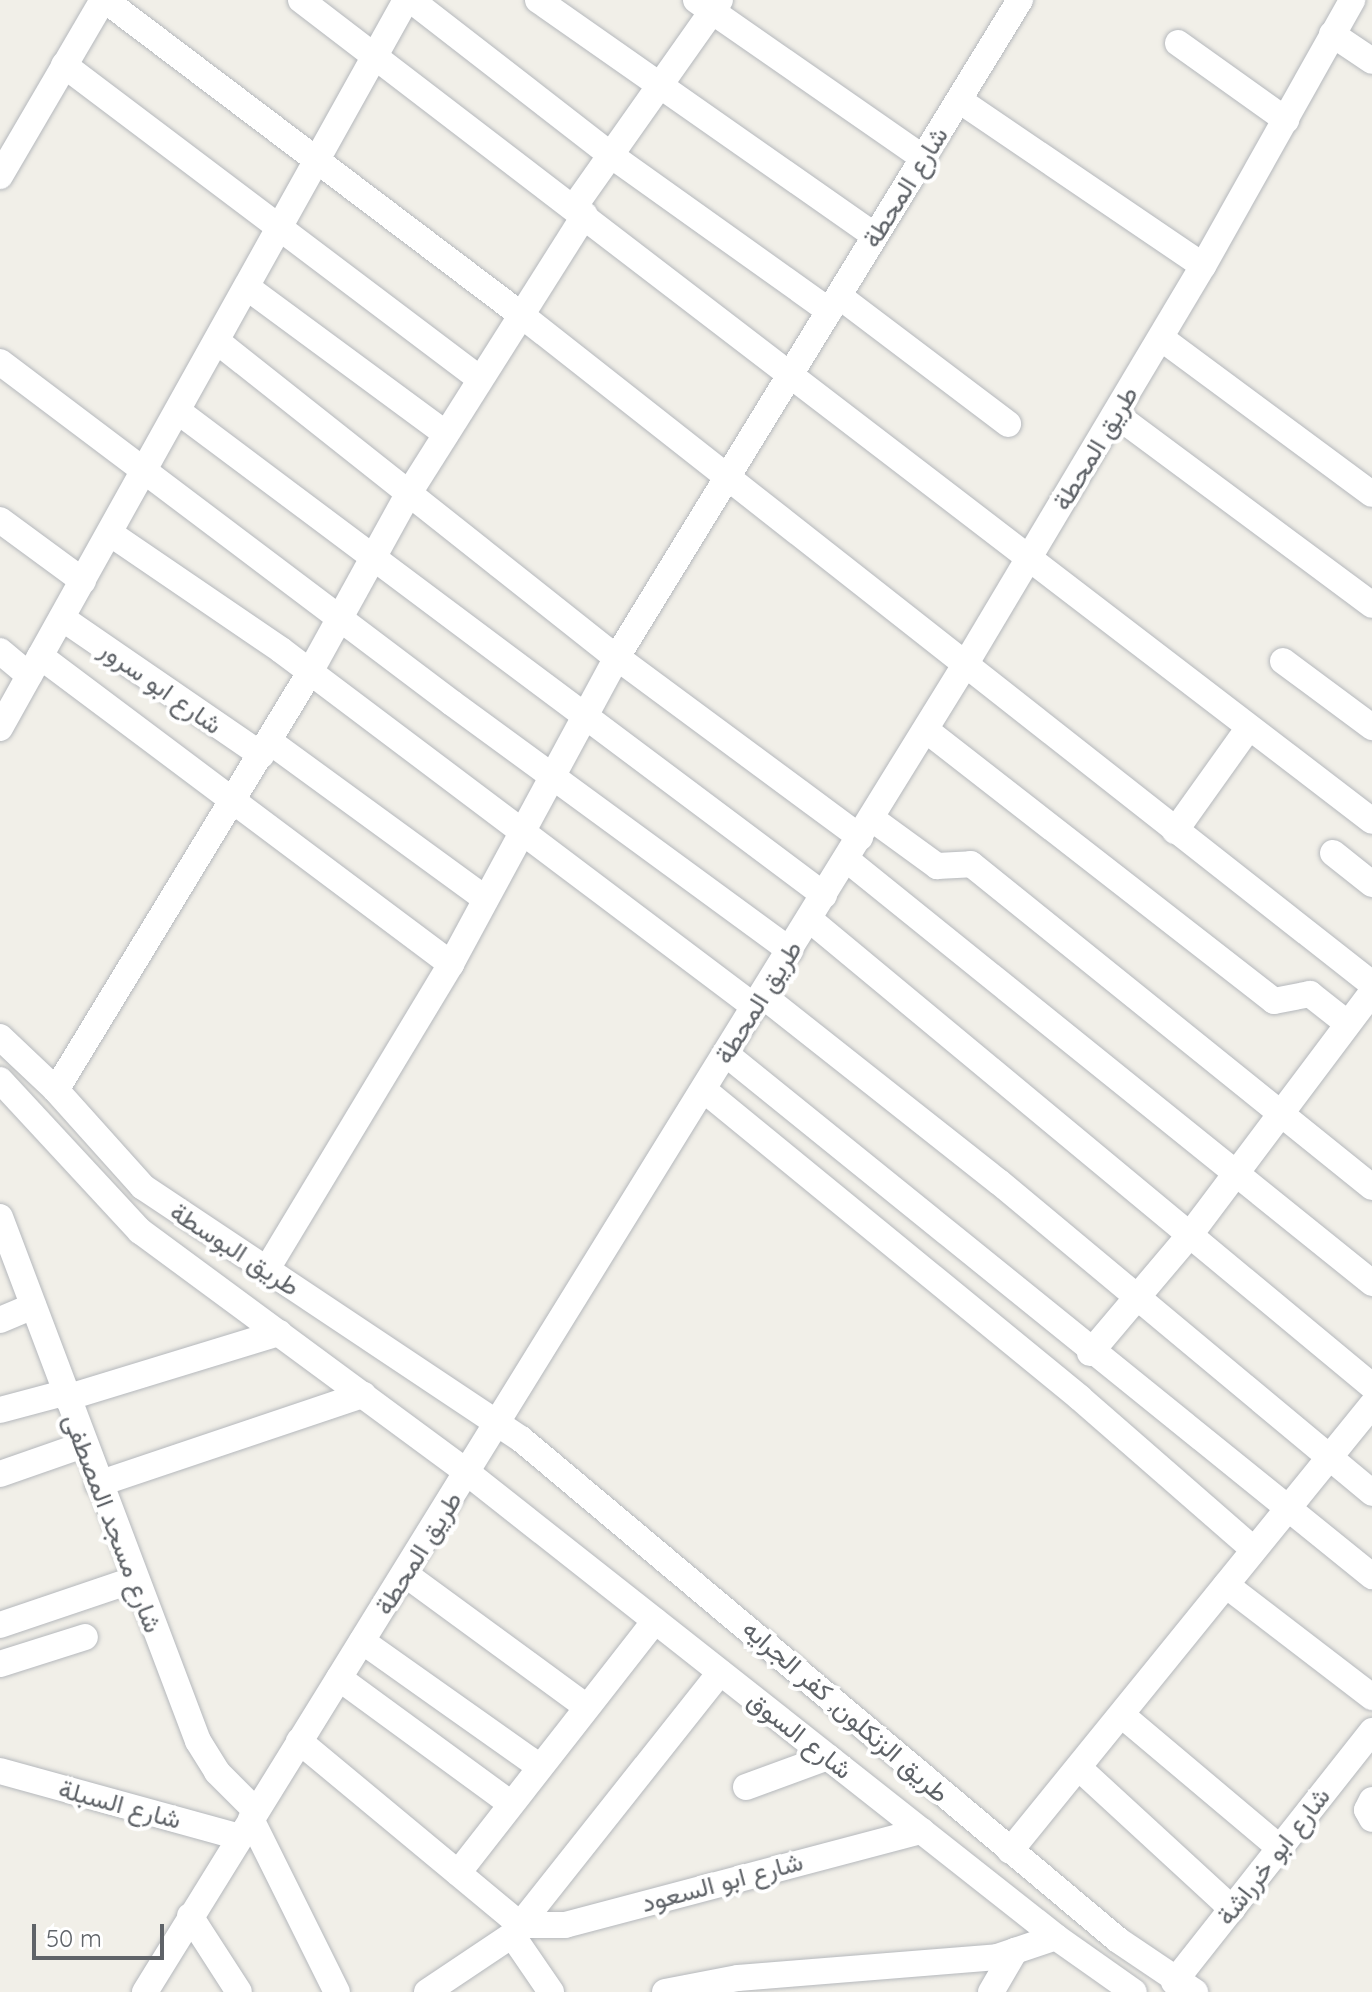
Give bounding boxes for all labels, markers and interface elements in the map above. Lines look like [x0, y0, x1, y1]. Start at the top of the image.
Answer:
street label: شارع المحطة [856, 121, 954, 253]
street label: طريق المحطة [1046, 380, 1144, 516]
street label: شارع ابو سرور [94, 633, 228, 741]
street label: طريق المحطة [708, 935, 808, 1069]
street label: طريق البوسطة [165, 1196, 305, 1302]
street label: شارع مسجد المصطفى [57, 1409, 169, 1637]
street label: طريق المحطة [368, 1486, 468, 1620]
street label: طريق الزنكلون, كفر الجرايه [737, 1613, 955, 1809]
street label: شارع السوق [741, 1684, 859, 1786]
street label: شارع السبلة [55, 1773, 185, 1835]
street label: شارع ابو خرراشة [1210, 1781, 1336, 1931]
street label: شارع ابو السعود [638, 1845, 806, 1919]
scale bar [36, 1908, 168, 1958]
text: 50 m [46, 1923, 102, 1953]

